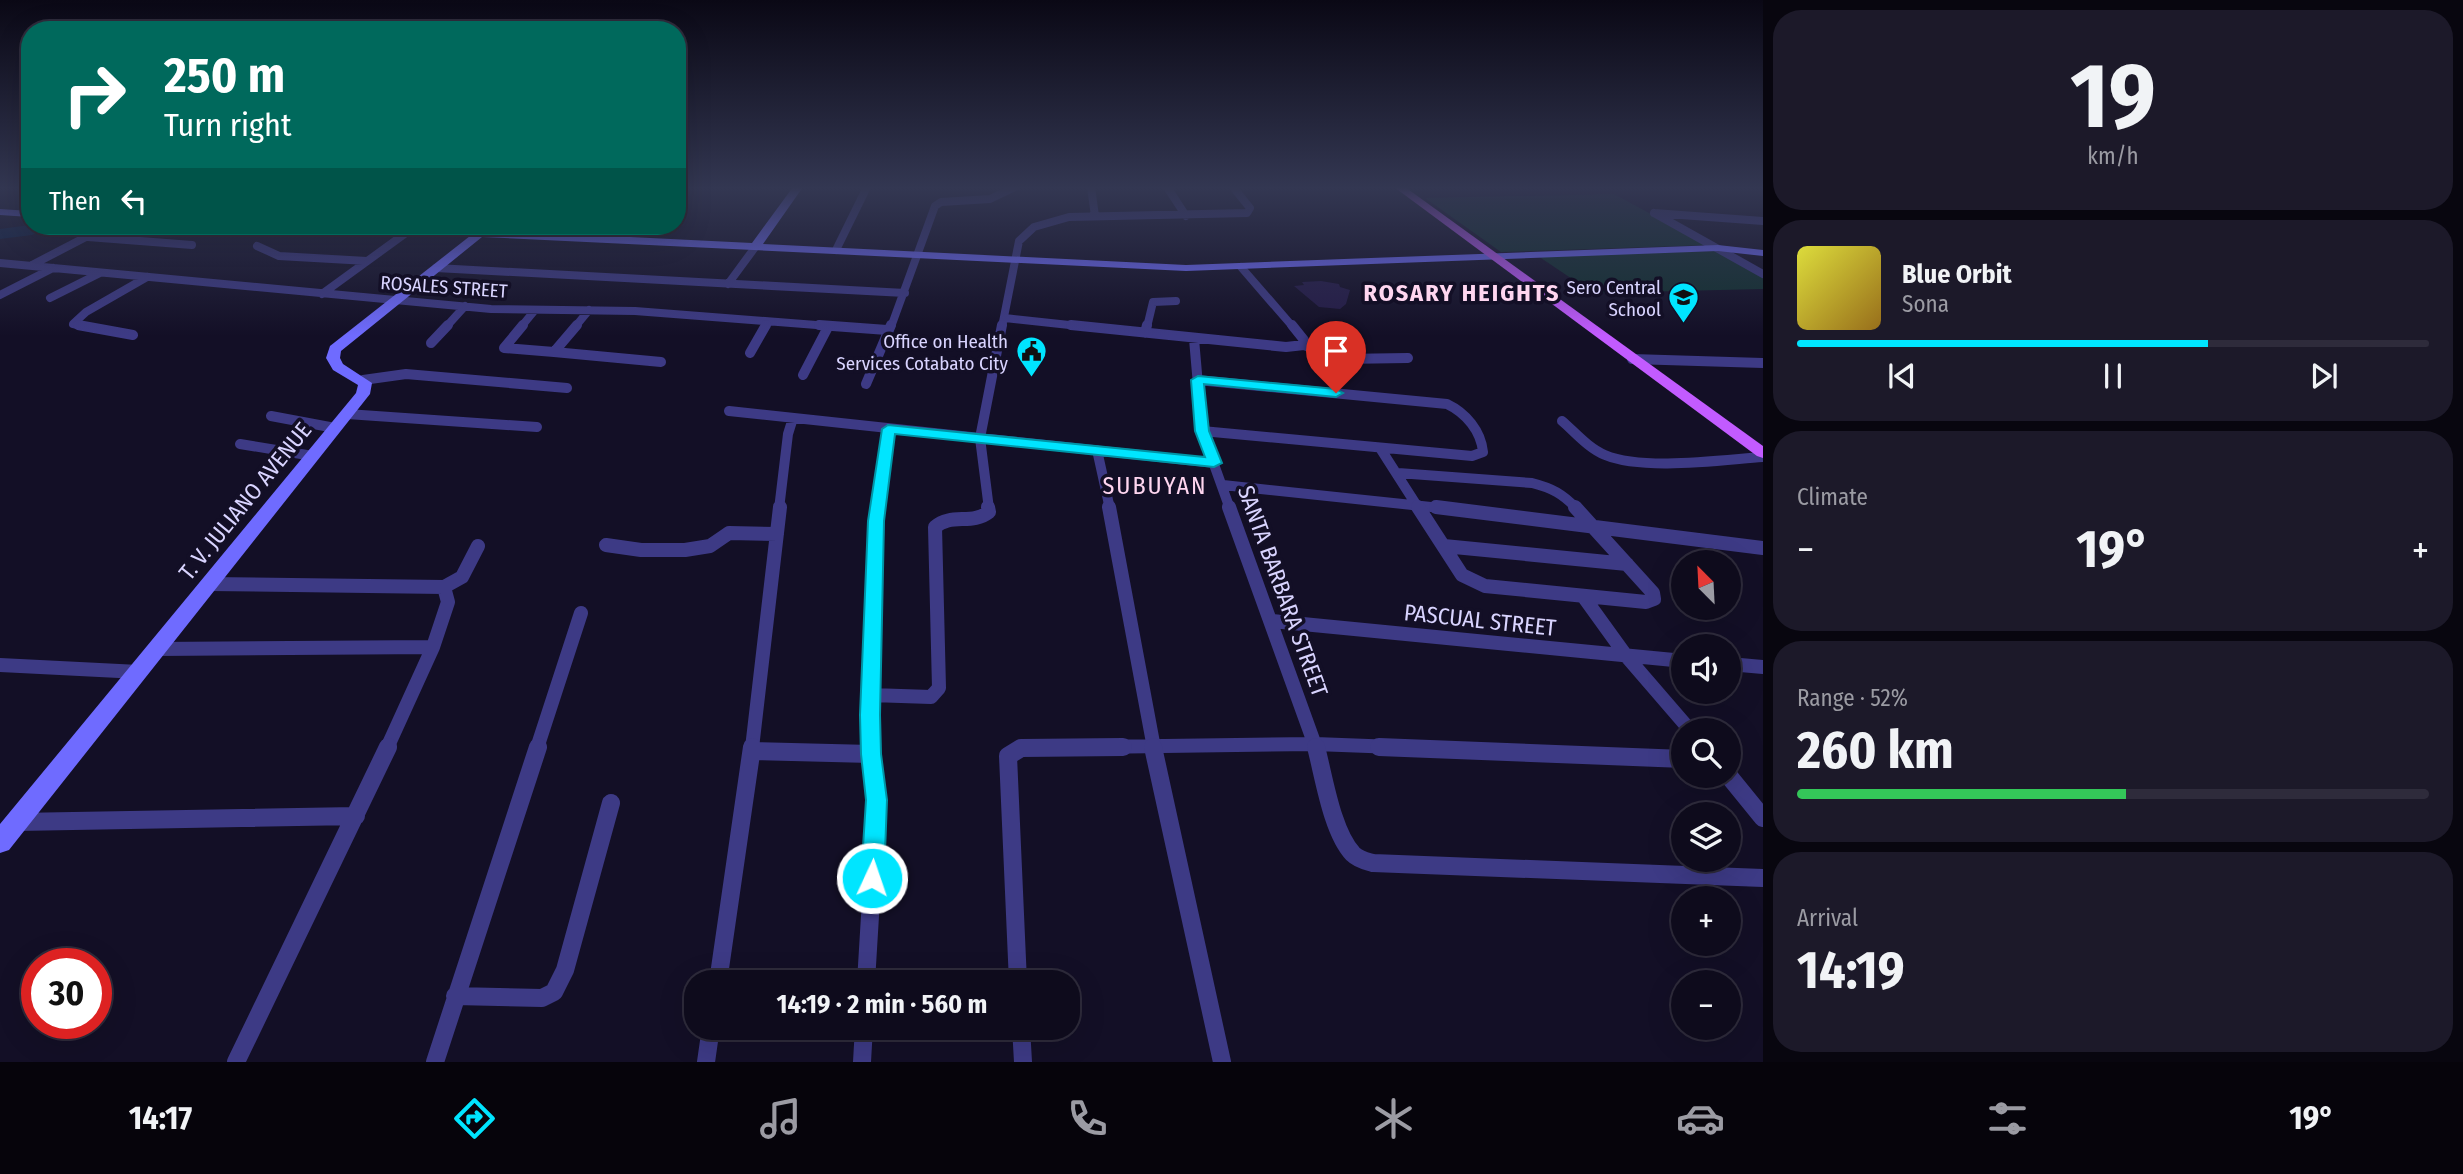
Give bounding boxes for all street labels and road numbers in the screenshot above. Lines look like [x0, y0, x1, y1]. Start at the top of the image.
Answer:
street label: ROSALES STREET [380, 271, 508, 303]
street label: T. V. JULIANO AVENUE [173, 416, 317, 586]
street label: SANTA BARBARA STREET [1232, 482, 1334, 701]
street label: PASCUAL STREET [1403, 598, 1558, 642]

